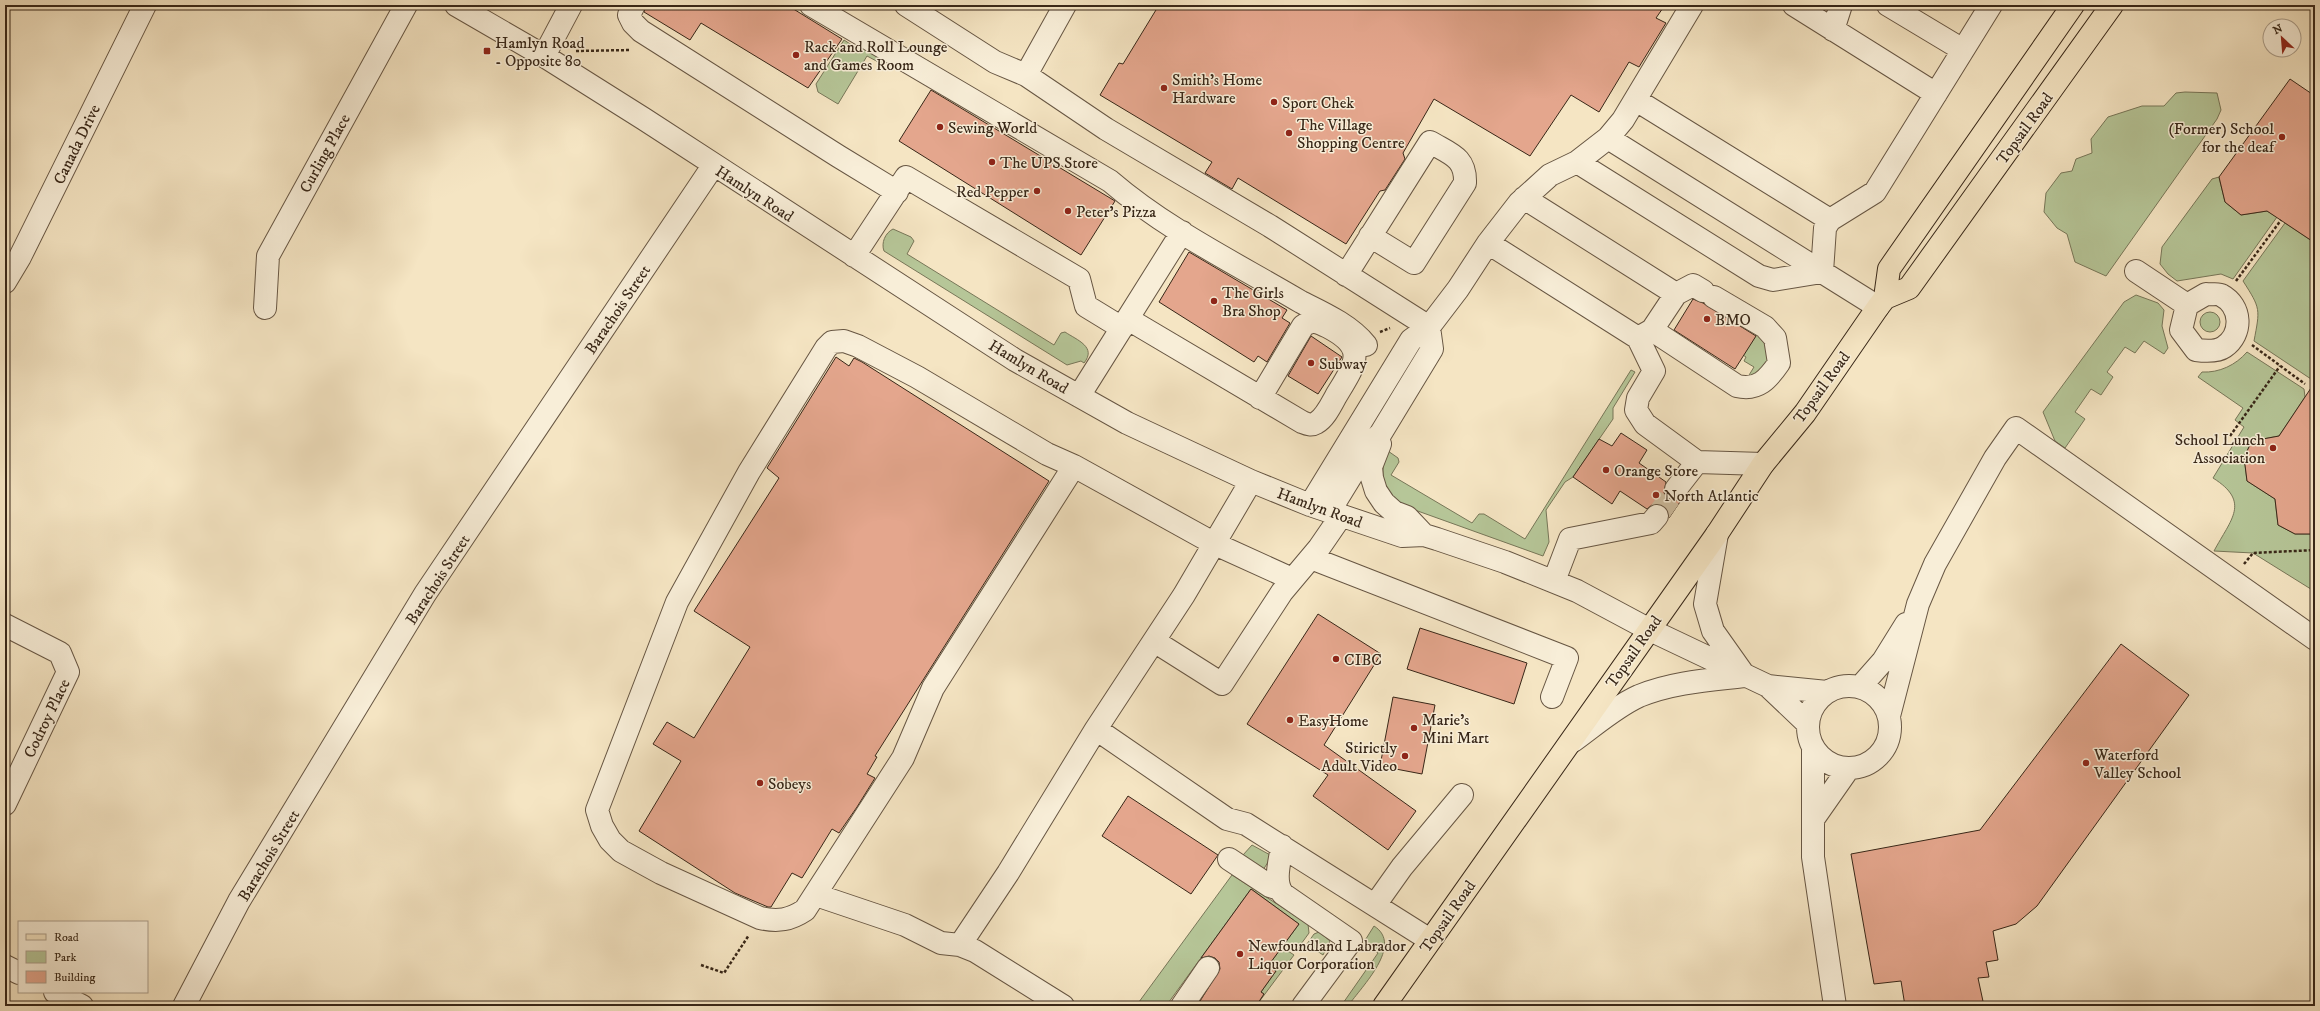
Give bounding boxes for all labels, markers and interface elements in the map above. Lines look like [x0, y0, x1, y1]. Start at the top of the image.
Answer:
north arrow [2262, 18, 2302, 58]
text: N [2271, 22, 2285, 38]
place label: Hamlyn Road - Opposite 80 [495, 33, 584, 71]
place label: Rack and Roll Lounge and Games Room [804, 37, 948, 75]
marker: Hamlyn Road - Opposite 80 [482, 46, 492, 56]
marker: Rack and Roll Lounge and Games Room [791, 50, 801, 60]
place label: Smith's Home Hardware [1172, 70, 1262, 108]
marker: Smith's Home Hardware [1159, 83, 1169, 93]
street label: Topsail Road [1992, 89, 2058, 168]
place label: Sport Chek [1282, 93, 1354, 113]
marker: Sport Chek [1269, 97, 1279, 107]
street label: Canada Drive [49, 101, 105, 188]
street label: Curling Place [295, 110, 355, 196]
place label: The Village Shopping Centre [1297, 115, 1405, 153]
place label: Sewing World [948, 118, 1037, 138]
place label: (Former) School for the deaf [2168, 119, 2277, 157]
marker: Sewing World [935, 122, 945, 132]
marker: The Village Shopping Centre [1284, 128, 1294, 138]
marker: (Former) School for the deaf [2277, 132, 2287, 142]
place label: The UPS Store [1000, 153, 1098, 173]
marker: The UPS Store [987, 157, 997, 167]
street label: Hamlyn Road [712, 161, 797, 227]
place label: Red Pepper [956, 182, 1029, 202]
marker: Red Pepper [1032, 186, 1042, 196]
place label: Peter's Pizza [1076, 202, 1156, 222]
marker: Peter's Pizza [1063, 206, 1073, 216]
street label: Barachois Street [581, 261, 655, 358]
place label: The Girls Bra Shop [1222, 283, 1284, 321]
marker: The Girls Bra Shop [1209, 296, 1219, 306]
place label: BMO [1715, 310, 1751, 330]
marker: BMO [1702, 314, 1712, 324]
street label: Hamlyn Road [985, 335, 1072, 398]
street label: Topsail Road [1789, 348, 1855, 427]
place label: Subway [1319, 354, 1368, 374]
marker: Subway [1306, 358, 1316, 368]
place label: School Lunch Association [2175, 430, 2266, 468]
marker: School Lunch Association [2268, 443, 2278, 453]
place label: Orange Store [1614, 461, 1698, 481]
marker: Orange Store [1601, 465, 1611, 475]
street label: Hamlyn Road [1274, 483, 1365, 533]
place label: North Atlantic [1664, 486, 1759, 506]
marker: North Atlantic [1651, 490, 1661, 500]
street label: Barachois Street [401, 531, 474, 628]
street label: Topsail Road [1602, 611, 1666, 692]
place label: CIBC [1344, 650, 1382, 670]
marker: CIBC [1331, 654, 1341, 664]
street label: Codroy Place [19, 675, 75, 761]
place label: Marie's Mini Mart [1422, 710, 1489, 748]
place label: EasyHome [1298, 711, 1369, 731]
marker: EasyHome [1285, 715, 1295, 725]
marker: Marie's Mini Mart [1409, 723, 1419, 733]
place label: Stirictly Adult Video [1321, 738, 1397, 776]
place label: Waterford Valley School [2093, 745, 2181, 783]
marker: Stirictly Adult Video [1400, 751, 1410, 761]
marker: Waterford Valley School [2081, 758, 2091, 768]
place label: Sobeys [768, 774, 811, 794]
marker: Sobeys [755, 778, 765, 788]
street label: Barachois Street [234, 806, 304, 905]
street label: Topsail Road [1416, 876, 1480, 957]
legend [18, 921, 148, 993]
text: Road [54, 930, 79, 945]
place label: Newfoundland Labrador Liquor Corporation [1248, 936, 1406, 974]
marker: Newfoundland Labrador Liquor Corporation [1235, 949, 1245, 959]
text: Park [54, 950, 76, 965]
text: Building [54, 970, 95, 985]

